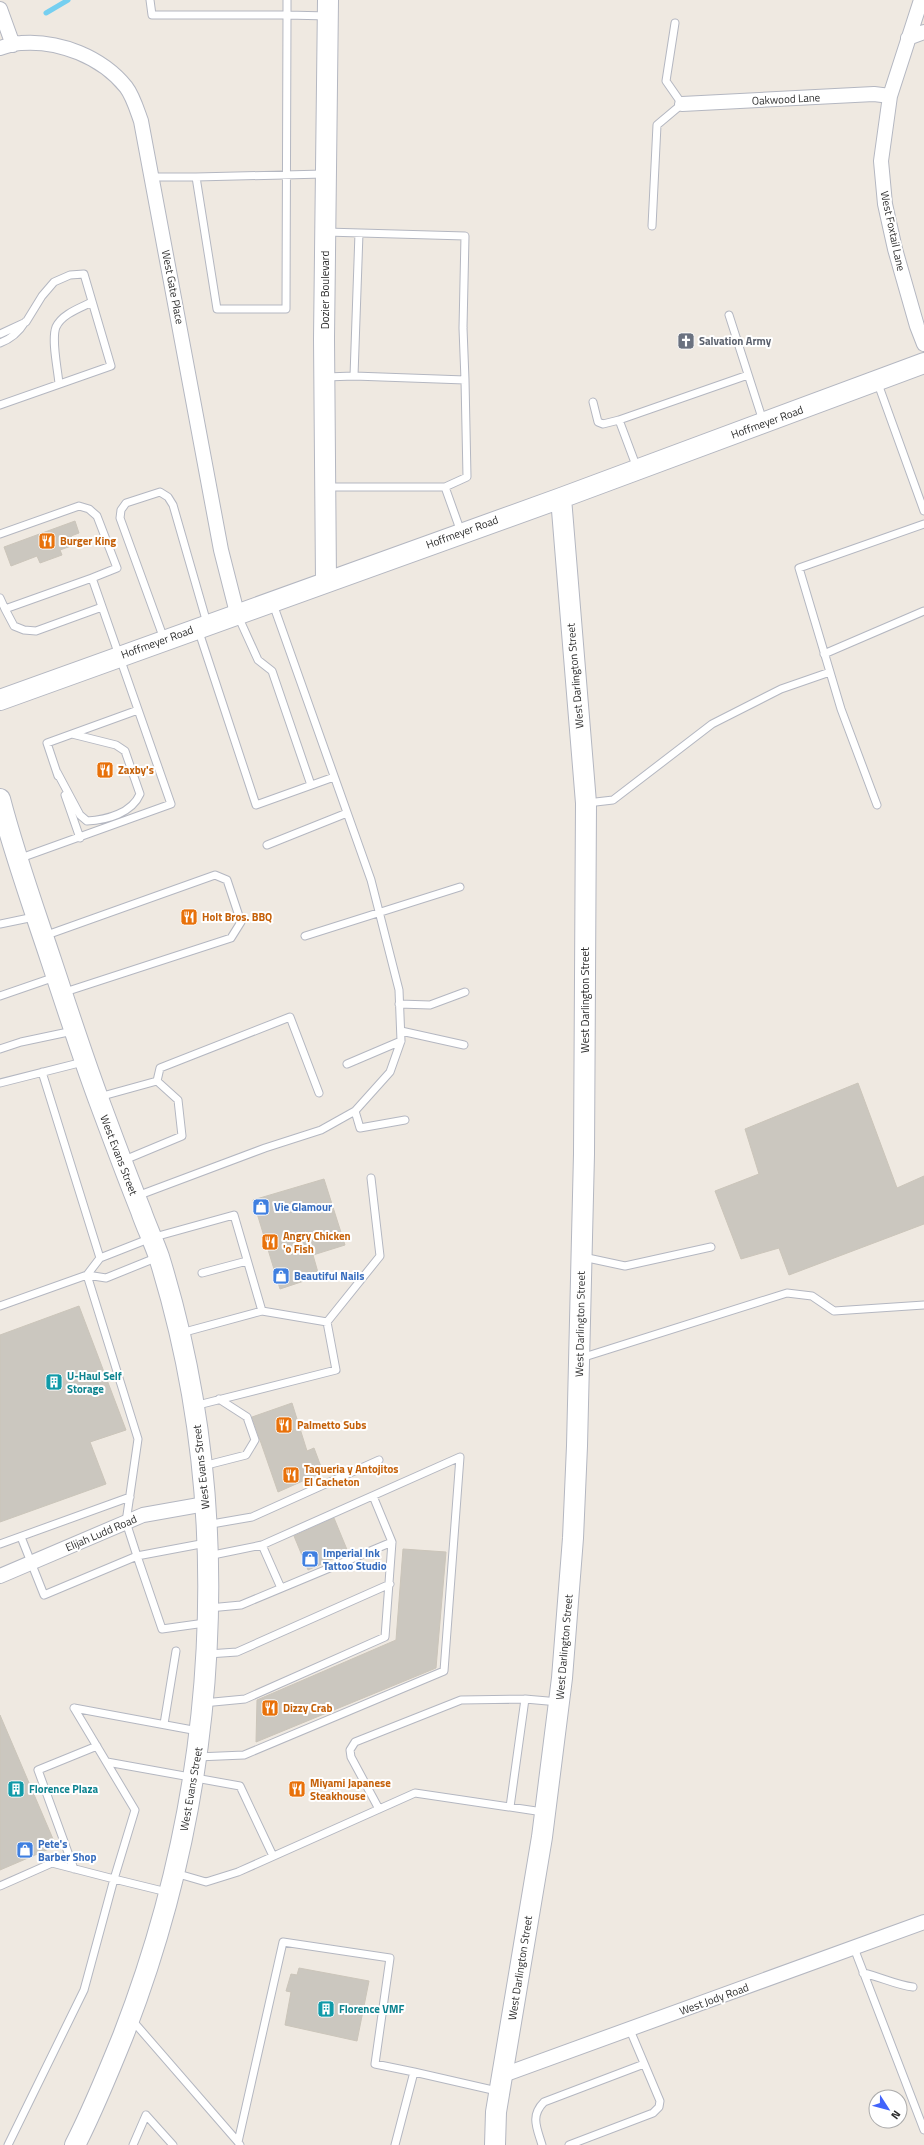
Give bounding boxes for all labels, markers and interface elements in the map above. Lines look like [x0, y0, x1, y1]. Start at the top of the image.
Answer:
street label: Oakwood Lane [751, 89, 821, 109]
street label: West Foxtail Lane [877, 189, 909, 273]
street label: West Gate Place [158, 248, 188, 326]
street label: Dozier Boulevard [317, 250, 333, 329]
church icon: Salvation Army [676, 331, 696, 351]
place label: Salvation Army [699, 333, 772, 349]
street label: Hoffmeyer Road [729, 401, 806, 443]
street label: Hoffmeyer Road [424, 511, 501, 553]
restaurant icon: Burger King [37, 531, 57, 551]
place label: Burger King [60, 533, 116, 549]
street label: Hoffmeyer Road [119, 621, 196, 663]
street label: West Darlington Street [562, 622, 588, 729]
restaurant icon: Zaxby's [95, 760, 115, 780]
place label: Zaxby's [118, 762, 154, 778]
restaurant icon: Holt Bros. BBQ [179, 907, 199, 927]
place label: Holt Bros. BBQ [202, 909, 272, 925]
street label: West Darlington Street [577, 947, 593, 1053]
street label: West Evans Street [96, 1112, 142, 1198]
shop icon: Vie Glamour [251, 1197, 271, 1217]
place label: Vie Glamour [274, 1199, 332, 1215]
place label: Angry Chicken 'o Fish [283, 1228, 351, 1257]
restaurant icon: Angry Chicken 'o Fish [260, 1232, 280, 1252]
shop icon: Beautiful Nails [271, 1266, 291, 1286]
place label: Beautiful Nails [294, 1268, 365, 1284]
street label: West Darlington Street [571, 1271, 589, 1377]
place label: U-Haul Self Storage [67, 1368, 122, 1397]
building icon: U-Haul Self Storage [44, 1372, 64, 1392]
restaurant icon: Palmetto Subs [274, 1415, 294, 1435]
place label: Palmetto Subs [297, 1417, 366, 1433]
street label: West Evans Street [189, 1424, 213, 1510]
place label: Taqueria y Antojitos El Cacheton [304, 1461, 398, 1490]
restaurant icon: Taqueria y Antojitos El Cacheton [281, 1465, 301, 1485]
street label: Elijah Ludd Road [63, 1511, 139, 1555]
place label: Imperial Ink Tattoo Studio [323, 1545, 387, 1574]
shop icon: Imperial Ink Tattoo Studio [300, 1549, 320, 1569]
street label: West Darlington Street [551, 1593, 577, 1700]
restaurant icon: Dizzy Crab [260, 1698, 280, 1718]
place label: Dizzy Crab [283, 1700, 332, 1716]
street label: West Evans Street [176, 1746, 206, 1832]
place label: Miyami Japanese Steakhouse [310, 1775, 391, 1804]
building icon: Florence Plaza [6, 1779, 26, 1799]
restaurant icon: Miyami Japanese Steakhouse [287, 1779, 307, 1799]
place label: Florence Plaza [29, 1781, 98, 1797]
place label: Pete's Barber Shop [38, 1836, 96, 1865]
shop icon: Pete's Barber Shop [15, 1840, 35, 1860]
street label: West Darlington Street [504, 1914, 536, 2021]
street label: West Jody Road [677, 1979, 751, 2019]
building icon: Florence VMF [316, 1999, 336, 2019]
place label: Florence VMF [339, 2001, 404, 2017]
north arrow [868, 2089, 908, 2129]
text: N [887, 2107, 905, 2123]

